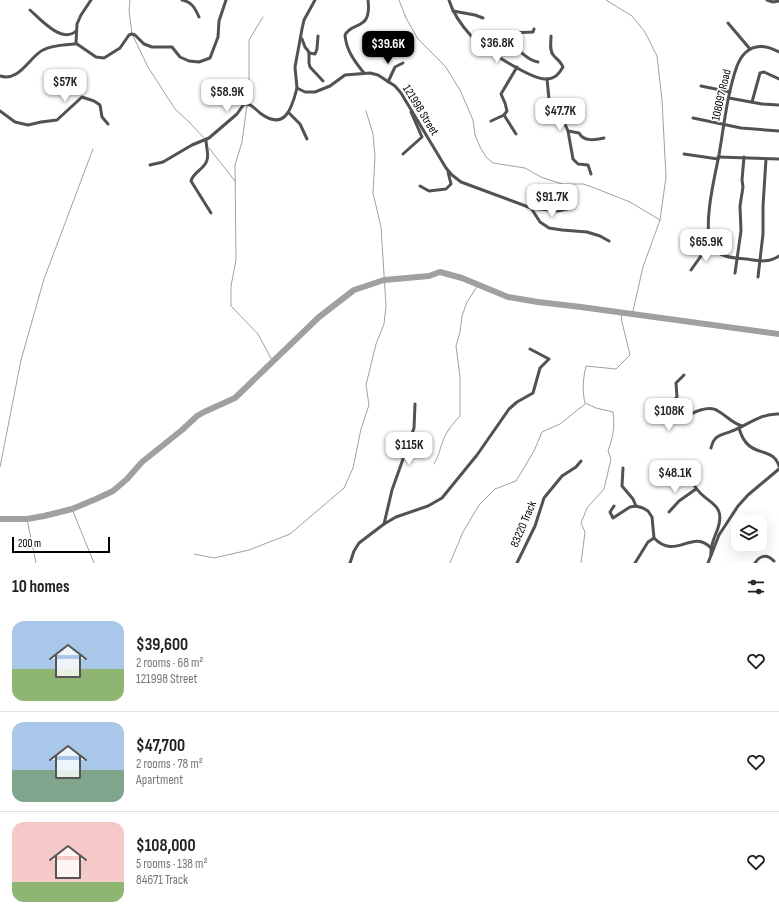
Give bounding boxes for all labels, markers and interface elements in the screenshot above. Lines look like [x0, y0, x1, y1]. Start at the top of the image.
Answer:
pin: $36.8K [464, 30, 530, 64]
pin: $39.6K [355, 31, 421, 65]
text: $36.8K [480, 35, 514, 51]
text: $39.6K [371, 36, 405, 52]
street label: 108097 Road [708, 68, 735, 122]
pin: $57K [41, 69, 89, 103]
text: $57K [53, 74, 77, 90]
pin: $58.9K [194, 79, 260, 113]
street label: 121998 Street [399, 82, 442, 139]
text: $58.9K [210, 84, 244, 100]
pin: $47.7K [527, 98, 593, 132]
text: $47.7K [544, 103, 576, 119]
pin: $91.7K [519, 184, 585, 218]
text: $91.7K [536, 189, 568, 205]
pin: $65.9K [673, 229, 739, 263]
text: $65.9K [689, 234, 723, 250]
pin: $108K [641, 398, 697, 432]
text: $108K [654, 403, 684, 419]
pin: $115K [381, 432, 437, 466]
text: $115K [395, 437, 424, 453]
pin: $48.1K [642, 460, 708, 494]
text: $48.1K [658, 465, 692, 481]
street label: 83220 Track [507, 498, 540, 550]
map controls [731, 515, 767, 551]
button: layers [731, 515, 767, 551]
scale bar [12, 535, 110, 554]
text: 200 m [18, 537, 41, 550]
icon: filters [745, 576, 767, 598]
text: 10 homes [12, 577, 69, 597]
text: $39,600 [136, 635, 188, 655]
icon: home [44, 637, 92, 685]
icon: heart [745, 650, 767, 672]
text: 2 rooms · 68 m² [136, 655, 203, 671]
text: 121998 Street [136, 671, 197, 687]
text: $47,700 [136, 736, 185, 756]
icon: home [44, 738, 92, 786]
icon: heart [745, 751, 767, 773]
text: 2 rooms · 78 m² [136, 756, 203, 772]
text: Apartment [136, 772, 183, 788]
text: $108,000 [136, 836, 196, 856]
icon: home [44, 838, 92, 886]
icon: heart [745, 851, 767, 873]
text: 5 rooms · 138 m² [136, 856, 207, 872]
text: 84671 Track [136, 872, 188, 888]

